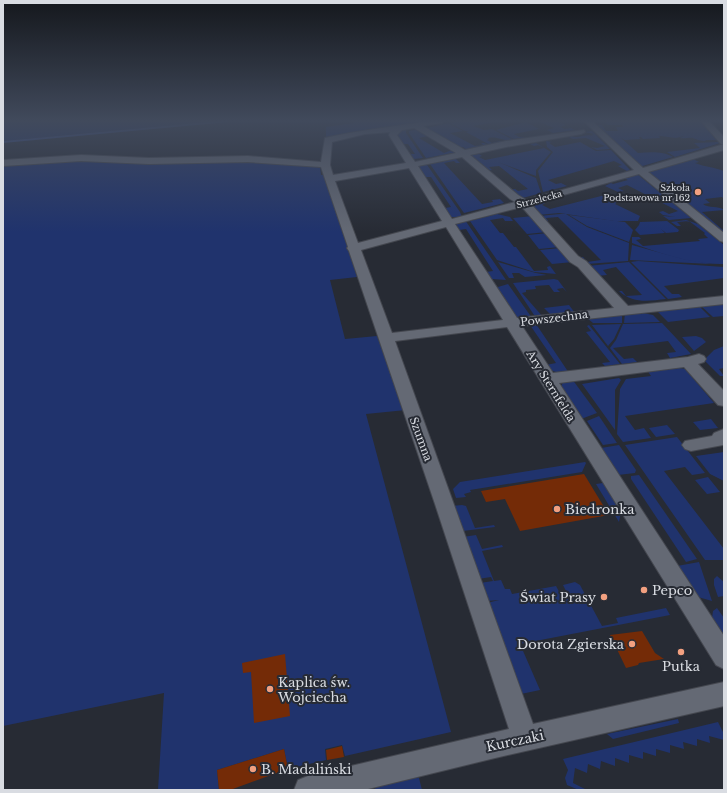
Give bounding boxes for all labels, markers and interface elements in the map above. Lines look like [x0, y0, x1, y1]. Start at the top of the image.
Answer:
place label: Szkoła Podstawowa nr 162 [603, 182, 690, 203]
marker: Szkoła Podstawowa nr 162 [693, 187, 703, 197]
street label: Strzelecka [515, 188, 563, 210]
street label: Powszechna [519, 307, 590, 329]
street label: Ary Sternfelda [523, 347, 579, 425]
street label: Szumna [407, 415, 436, 464]
place label: Biedronka [565, 501, 635, 518]
marker: Biedronka [552, 504, 562, 514]
place label: Pepco [652, 582, 692, 599]
marker: Pepco [639, 585, 649, 595]
place label: Świat Prasy [520, 589, 597, 606]
marker: Świat Prasy [599, 592, 609, 602]
place label: Dorota Zgierska [517, 636, 625, 653]
marker: Dorota Zgierska [627, 639, 637, 649]
marker: Putka [676, 647, 686, 657]
place label: Putka [662, 658, 701, 675]
place label: Kaplica św. Wojciecha [277, 674, 350, 706]
marker: Kaplica św. Wojciecha [265, 684, 275, 694]
street label: Kurczaki [485, 726, 546, 755]
place label: B. Madaliński [261, 761, 352, 778]
marker: B. Madaliński [248, 764, 258, 774]

